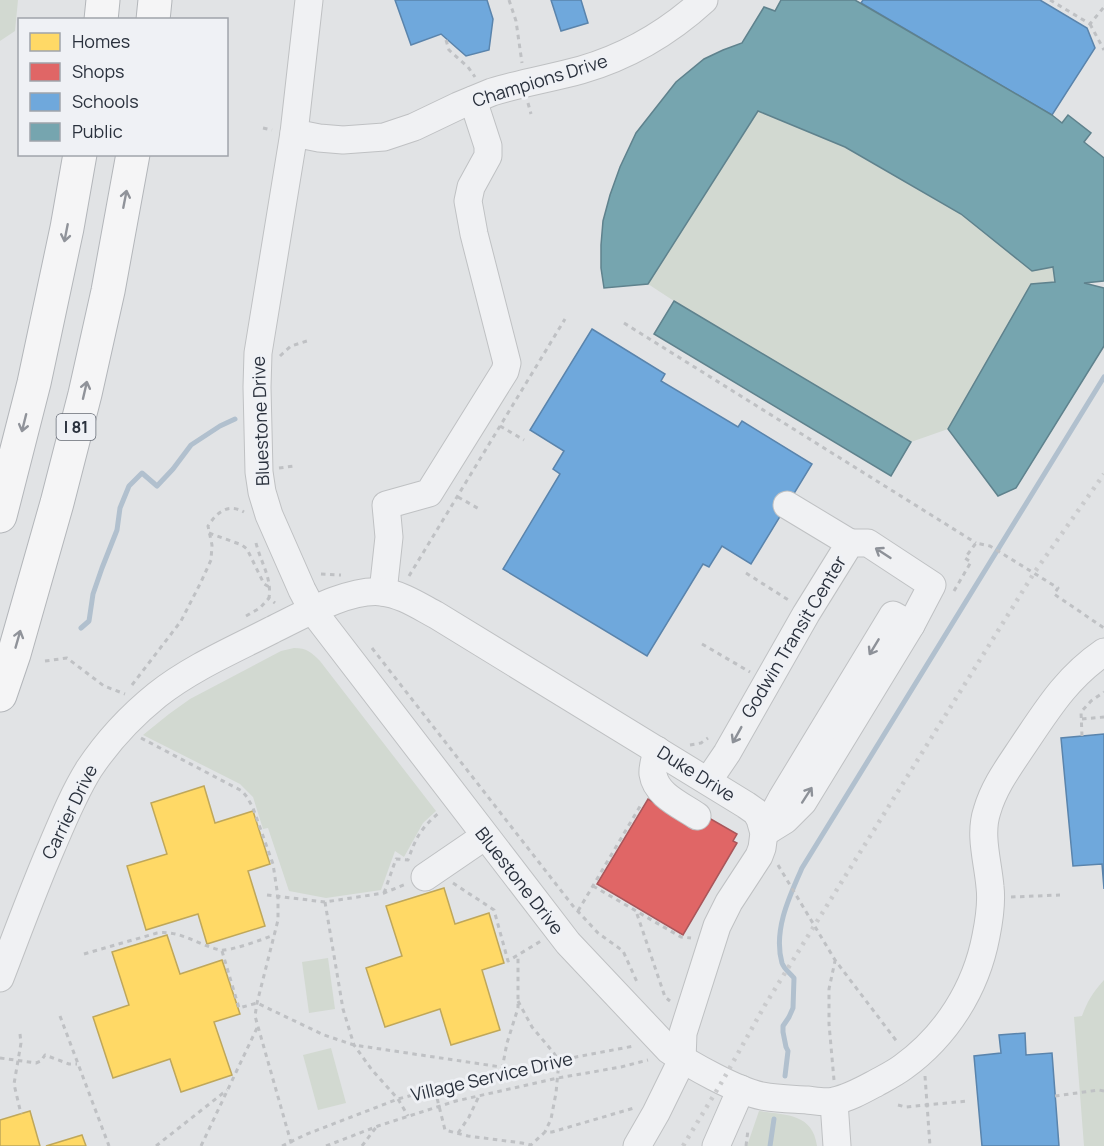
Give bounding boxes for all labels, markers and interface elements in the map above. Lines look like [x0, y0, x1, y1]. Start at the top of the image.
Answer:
legend [18, 18, 228, 156]
text: Homes [72, 29, 130, 53]
street label: Champions Drive [469, 48, 610, 112]
text: Shops [72, 59, 124, 83]
text: Schools [72, 89, 139, 113]
text: Public [72, 119, 123, 143]
one-way arrow [120, 190, 131, 210]
one-way arrow [60, 222, 71, 242]
street label: Bluestone Drive [246, 356, 274, 487]
one-way arrow [80, 381, 92, 400]
one-way arrow [18, 413, 29, 432]
road number: I 81 [56, 414, 96, 440]
one-way arrow [875, 547, 892, 559]
street label: Godwin Transit Center [735, 551, 851, 722]
one-way arrow [13, 630, 24, 649]
one-way arrow [867, 638, 879, 655]
one-way arrow [731, 725, 742, 743]
street label: Duke Drive [653, 740, 740, 807]
street label: Carrier Drive [36, 760, 102, 863]
one-way arrow [801, 787, 813, 803]
street label: Bluestone Drive [470, 822, 569, 939]
street label: Village Service Drive [409, 1046, 575, 1106]

